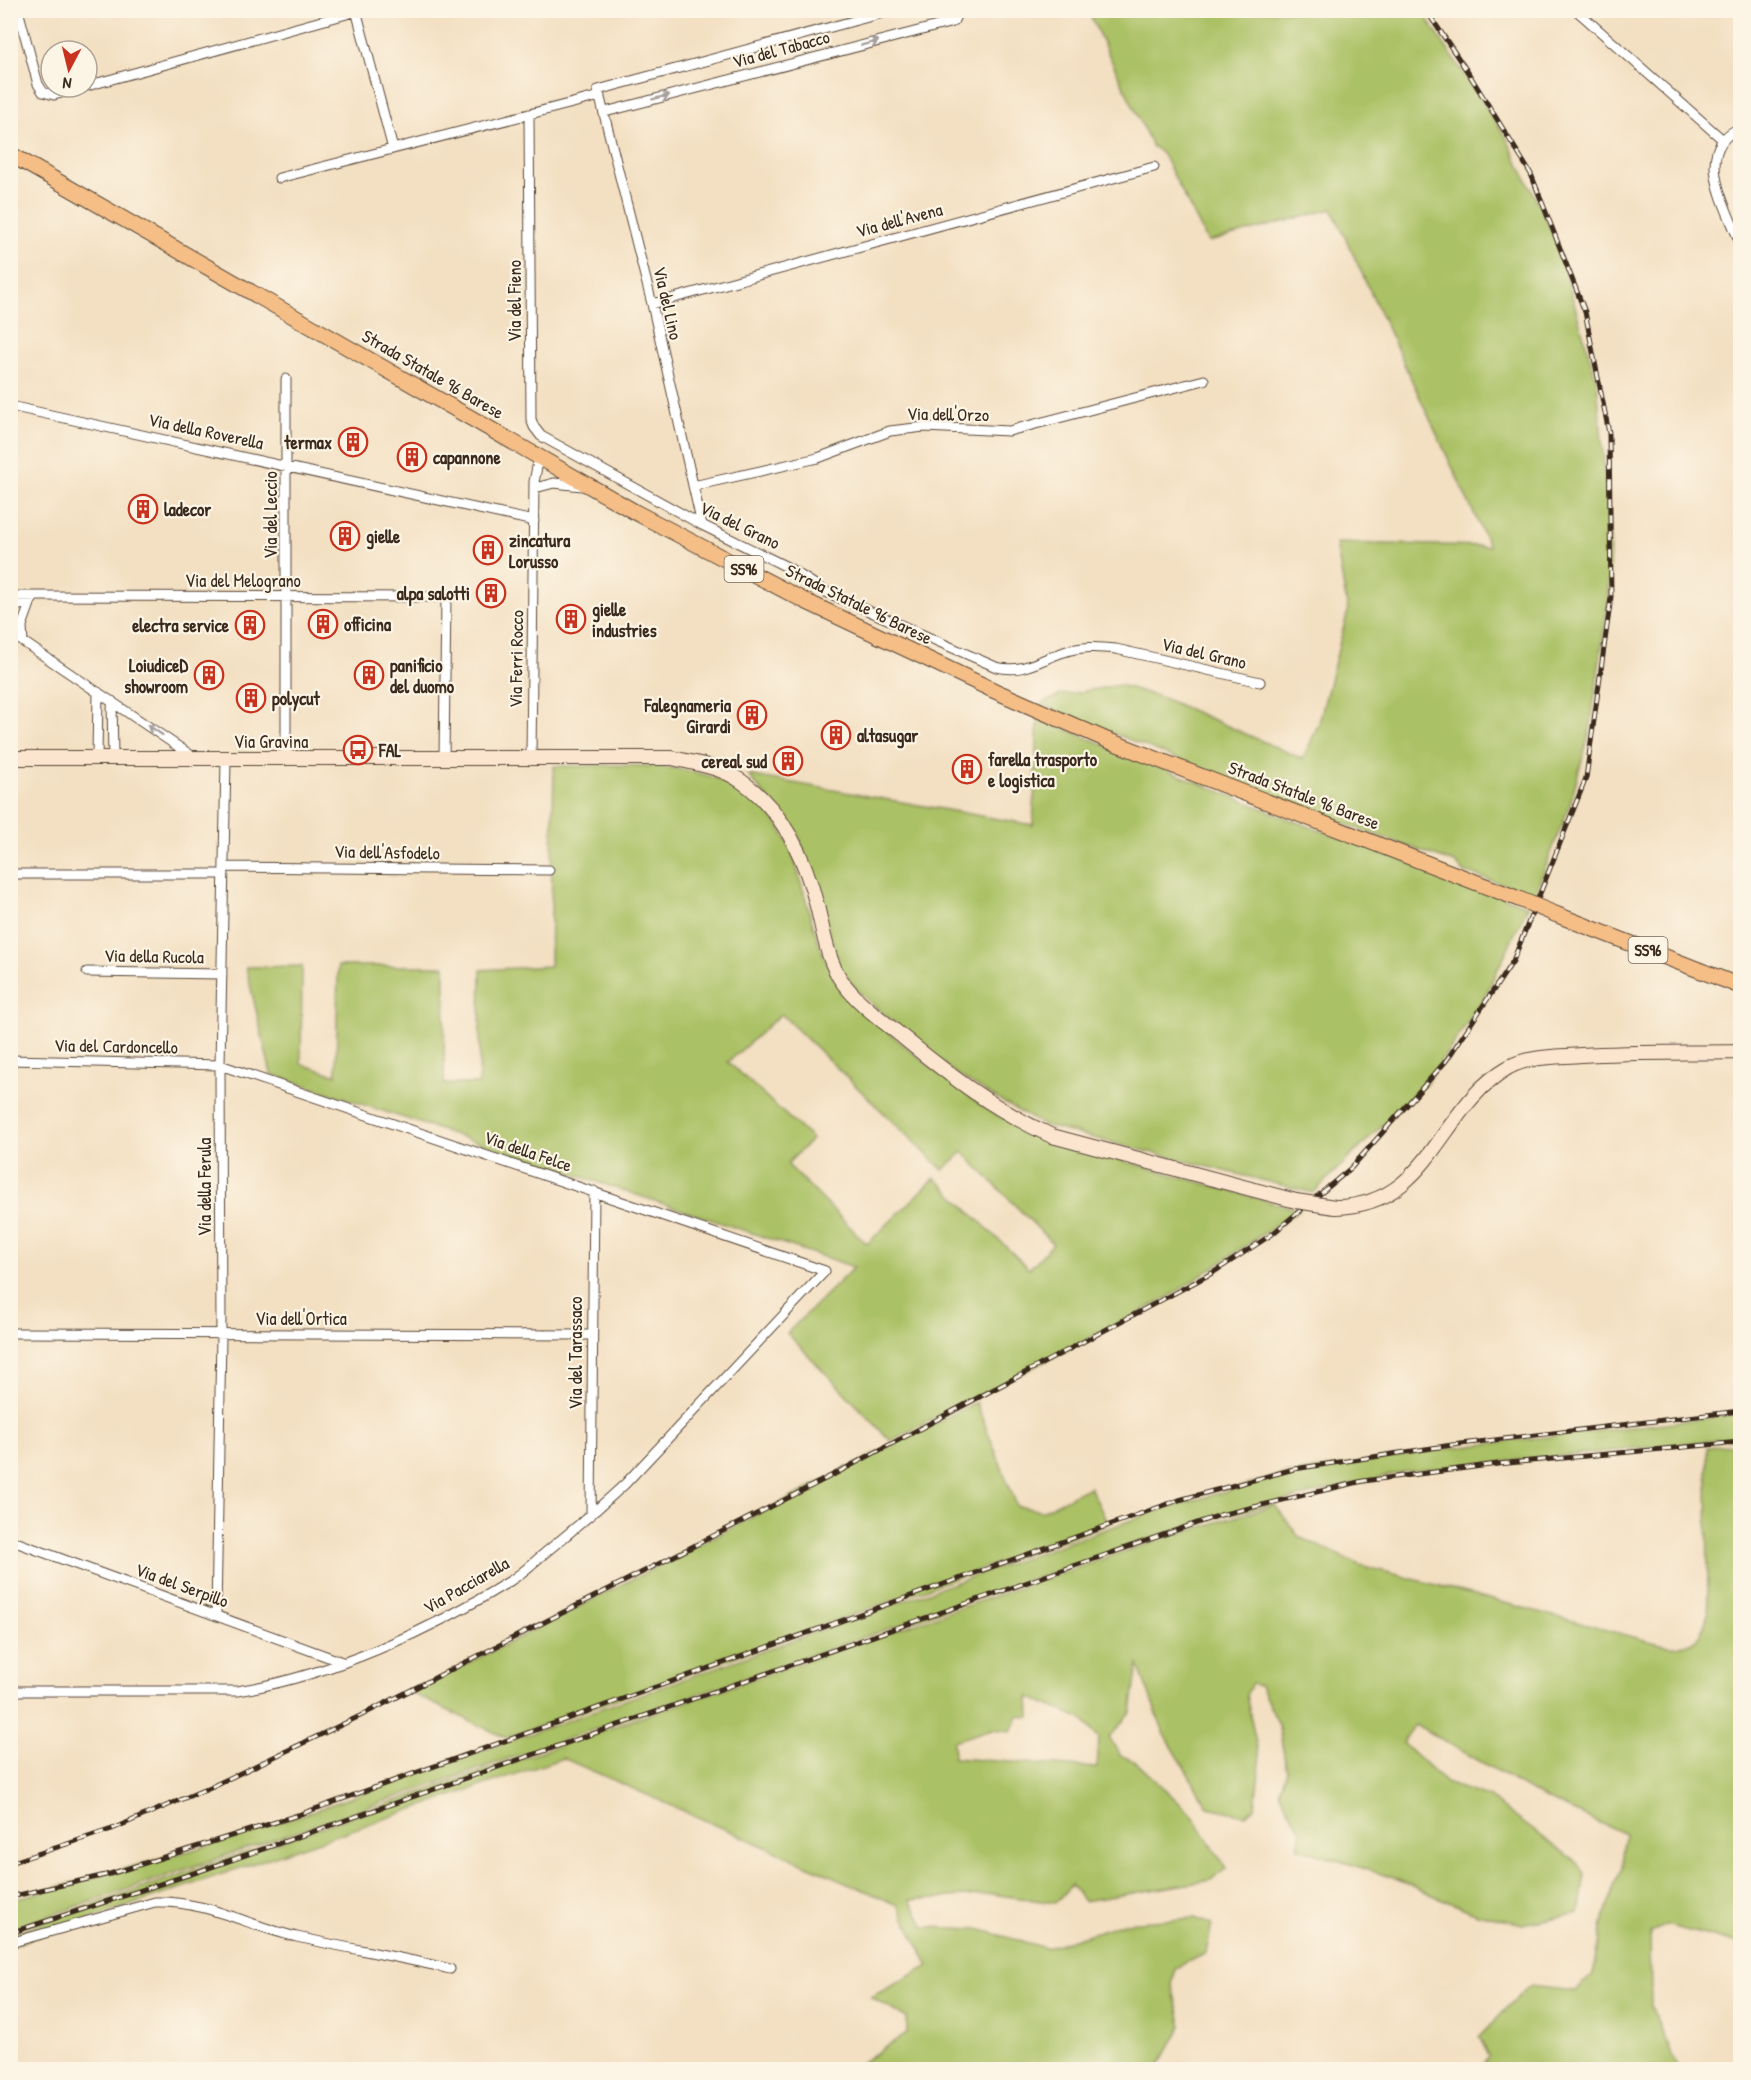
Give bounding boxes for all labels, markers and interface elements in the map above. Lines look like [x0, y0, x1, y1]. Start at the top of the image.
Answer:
street label: Via del Tabacco [730, 24, 832, 74]
one-way arrow [860, 37, 879, 49]
north arrow [39, 39, 99, 99]
text: N [61, 72, 73, 95]
one-way arrow [651, 91, 670, 103]
street label: Via dell'Avena [853, 196, 945, 244]
street label: Via del Fieno [502, 260, 527, 342]
street label: Via del Lino [647, 264, 689, 342]
street label: Strada Statale 96 Barese [358, 323, 508, 425]
street label: Via dell'Orzo [907, 401, 989, 427]
street label: Via della Roverella [146, 407, 266, 455]
building icon: termax [337, 426, 369, 458]
place label: termax [283, 430, 332, 455]
building icon: capannone [396, 441, 428, 473]
place label: capannone [433, 445, 501, 471]
street label: Via del Leccio [258, 471, 283, 559]
building icon: ladecor [127, 493, 159, 525]
street label: Via del Grano [696, 495, 784, 555]
place label: ladecor [164, 497, 211, 522]
building icon: gielle [329, 520, 361, 552]
place label: gielle [366, 524, 401, 550]
place label: zincatura Lorusso [509, 528, 571, 574]
building icon: zincatura Lorusso [472, 534, 504, 566]
road number: SS96 [724, 556, 764, 582]
street label: Strada Statale 96 Barese [782, 558, 936, 650]
street label: Via del Melograno [185, 568, 301, 593]
building icon: alpa salotti [475, 577, 507, 609]
place label: alpa salotti [397, 581, 470, 607]
place label: gielle industries [592, 597, 657, 643]
building icon: gielle industries [555, 603, 587, 635]
building icon: officina [307, 608, 339, 640]
building icon: electra service [234, 609, 266, 641]
street label: Via Ferri Rocco [503, 610, 529, 708]
place label: officina [344, 612, 392, 637]
place label: electra service [132, 613, 230, 638]
street label: Via del Grano [1159, 631, 1249, 675]
place label: LoiudiceD showroom [124, 653, 188, 699]
place label: panificio del duomo [390, 653, 455, 699]
building icon: LoiudiceD showroom [193, 659, 225, 691]
building icon: panificio del duomo [353, 659, 385, 691]
building icon: polycut [235, 682, 267, 714]
place label: polycut [272, 686, 321, 712]
place label: Falegnameria Girardi [644, 693, 732, 739]
building icon: Falegnameria Girardi [736, 699, 768, 731]
building icon: altasugar [820, 719, 852, 751]
place label: altasugar [857, 723, 918, 749]
one-way arrow [147, 724, 163, 736]
street label: Via Gravina [234, 729, 308, 754]
bus stop icon: FAL [342, 734, 374, 766]
place label: FAL [378, 738, 402, 763]
building icon: cereal sud [772, 745, 804, 777]
place label: farella trasporto e logistica [988, 747, 1098, 794]
place label: cereal sud [702, 749, 767, 774]
building icon: farella trasporto e logistica [951, 753, 983, 785]
street label: Strada Statale 96 Barese [1225, 755, 1383, 835]
street label: Via dell'Asfodelo [334, 839, 440, 865]
road number: SS96 [1628, 937, 1668, 963]
street label: Via della Rucola [104, 943, 204, 969]
street label: Via del Cardoncello [54, 1032, 178, 1060]
street label: Via della Felce [481, 1124, 575, 1178]
street label: Via della Ferula [192, 1138, 217, 1236]
street label: Via del Tarassaco [563, 1296, 588, 1410]
street label: Via dell'Ortica [255, 1306, 347, 1331]
street label: Via Pacciarella [419, 1550, 513, 1620]
street label: Via del Serpillo [132, 1557, 232, 1613]

